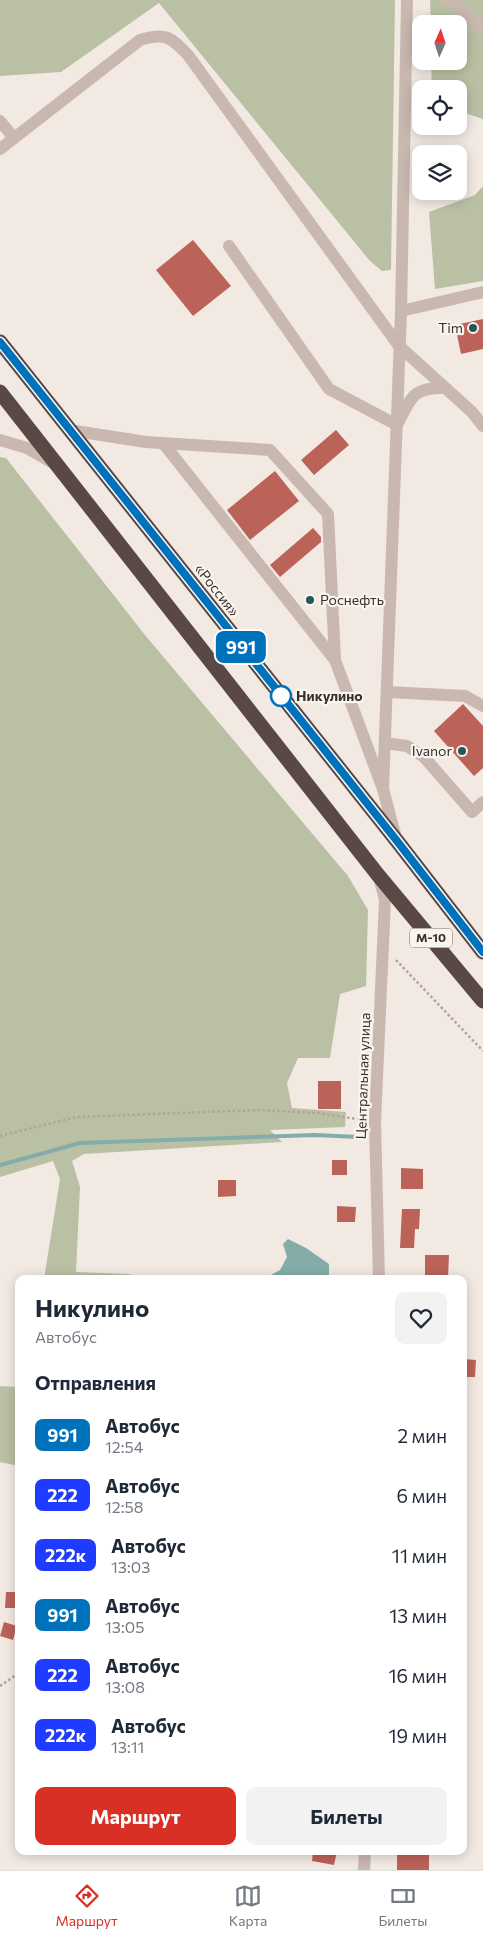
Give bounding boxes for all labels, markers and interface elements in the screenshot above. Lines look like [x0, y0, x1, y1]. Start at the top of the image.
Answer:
north arrow [412, 15, 468, 70]
map controls [412, 15, 467, 200]
button: locate [412, 80, 467, 135]
button: layers [412, 145, 467, 200]
place label: Tim [438, 319, 463, 336]
marker: Tim [467, 322, 479, 334]
street label: «Россия» [192, 560, 243, 619]
place label: Роснефть [320, 591, 384, 608]
marker: Роснефть [304, 594, 316, 606]
line badge: 991 [212, 631, 270, 663]
text: 991 [226, 636, 256, 658]
marker: Никулино [270, 685, 292, 707]
place label: Никулино [296, 687, 363, 704]
place label: Ivanor [412, 742, 452, 759]
marker: Ivanor [456, 745, 468, 757]
road number: М-10 [410, 928, 452, 948]
street label: Центральная улица [352, 1012, 373, 1140]
button: heart [395, 1292, 447, 1344]
text: Никулино [35, 1293, 149, 1322]
text: Автобус [35, 1327, 97, 1346]
text: Отправления [35, 1371, 156, 1394]
text: Автобус [105, 1414, 180, 1437]
text: 991 [47, 1424, 78, 1446]
text: 2 мин [398, 1424, 447, 1447]
text: 12:54 [105, 1437, 143, 1456]
text: Автобус [105, 1474, 180, 1497]
text: 222 [47, 1484, 78, 1506]
text: 6 мин [397, 1484, 447, 1507]
text: 12:58 [105, 1497, 143, 1516]
text: Автобус [111, 1534, 186, 1557]
text: 222к [45, 1544, 86, 1566]
text: 11 мин [392, 1544, 447, 1567]
text: 13:03 [111, 1557, 150, 1576]
text: Автобус [105, 1594, 180, 1617]
text: 991 [47, 1604, 78, 1626]
text: 13 мин [389, 1604, 447, 1627]
text: 13:05 [105, 1617, 144, 1636]
text: Автобус [105, 1654, 180, 1677]
text: 222 [47, 1664, 78, 1686]
text: 16 мин [388, 1664, 447, 1687]
text: 13:08 [105, 1677, 145, 1696]
text: Автобус [111, 1714, 186, 1737]
text: 222к [45, 1724, 86, 1746]
text: 19 мин [388, 1724, 447, 1747]
text: 13:11 [111, 1737, 144, 1756]
button: Маршрут [35, 1787, 236, 1845]
button: Билеты [246, 1787, 447, 1845]
tab: Маршрут [56, 1882, 118, 1929]
tab: Карта [229, 1882, 267, 1929]
tab: Билеты [378, 1882, 427, 1929]

